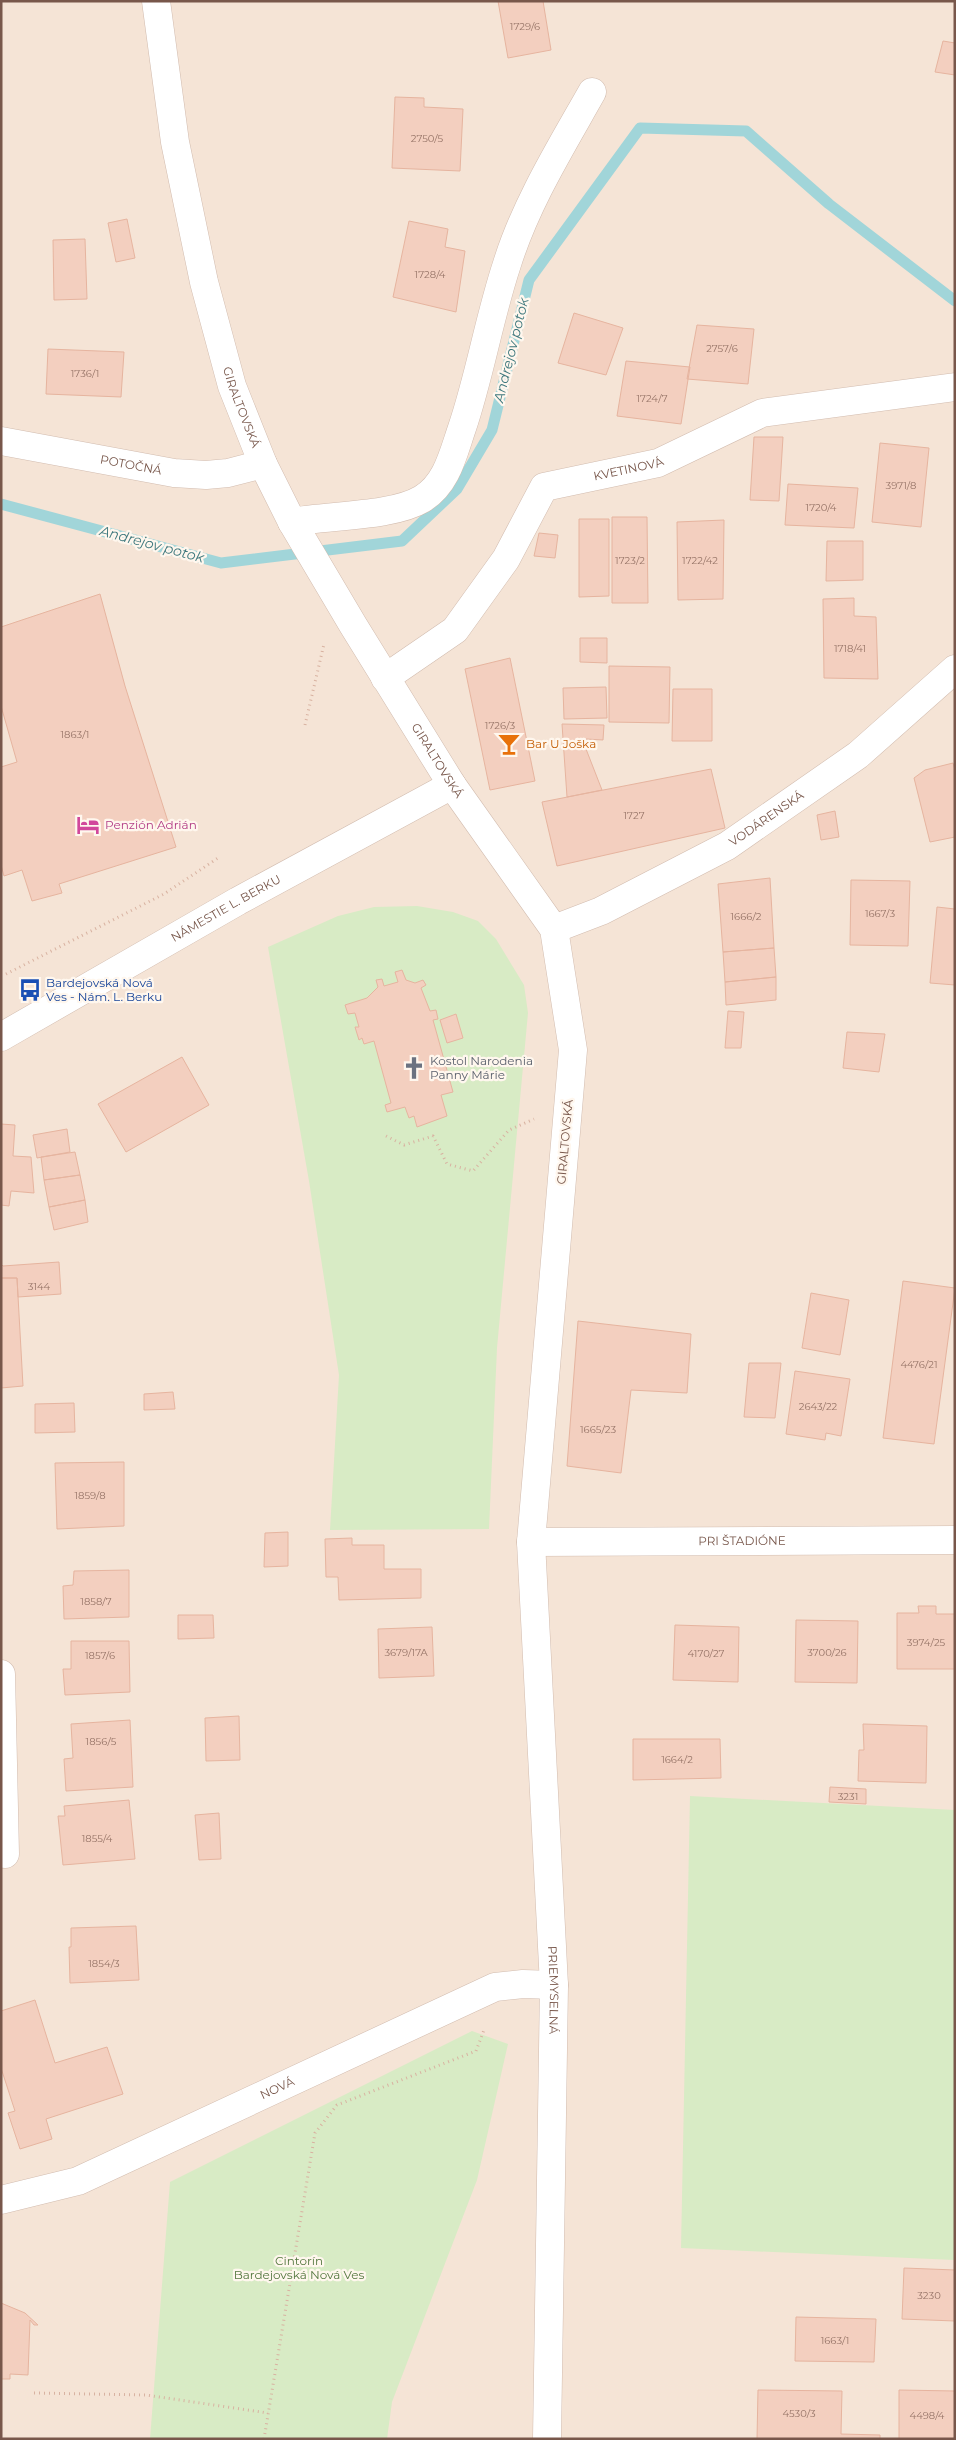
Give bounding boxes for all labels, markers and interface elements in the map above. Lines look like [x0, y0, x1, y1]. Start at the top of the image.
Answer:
house number: 1729/6 [510, 20, 540, 33]
house number: 2750/5 [411, 132, 444, 145]
house number: 1728/4 [415, 268, 446, 281]
water label: Andrejov potok [489, 295, 533, 405]
house number: 2757/6 [706, 342, 738, 355]
street label: GIRALTOVSKÁ [220, 365, 264, 450]
house number: 1736/1 [71, 367, 99, 380]
house number: 1724/7 [636, 392, 668, 405]
street label: POTOČNÁ [99, 451, 163, 478]
street label: KVETINOVÁ [592, 453, 666, 483]
house number: 3971/8 [886, 479, 916, 492]
house number: 1720/4 [806, 501, 837, 514]
water label: Andrejov potok [97, 521, 207, 567]
house number: 1723/2 [615, 554, 645, 567]
house number: 1722/42 [682, 554, 718, 567]
house number: 1718/41 [834, 642, 866, 655]
house number: 1726/3 [485, 719, 516, 732]
street label: GIRALTOVSKÁ [409, 720, 467, 801]
house number: 1863/1 [61, 728, 89, 741]
bar icon: Bar U Joška [496, 731, 522, 757]
place label: Bar U Joška [526, 736, 596, 751]
street label: VODÁRENSKÁ [726, 787, 807, 849]
house number: 1727 [623, 809, 645, 822]
hotel icon: Penzión Adrián [75, 812, 101, 838]
place label: Penzión Adrián [105, 817, 197, 832]
street label: NÁMESTIE L. BERKU [168, 871, 283, 945]
house number: 1667/3 [865, 907, 895, 920]
house number: 1666/2 [730, 910, 762, 923]
place label: Bardejovská Nová Ves - Nám. L. Berku [46, 975, 162, 1004]
bus stop icon: Bardejovská Nová Ves - Nám. L. Berku [17, 977, 43, 1003]
place label: Kostol Narodenia Panny Márie [430, 1053, 533, 1082]
church icon: Kostol Narodenia Panny Márie [401, 1055, 427, 1081]
street label: GIRALTOVSKÁ [553, 1098, 576, 1185]
house number: 3144 [28, 1280, 51, 1293]
house number: 4476/21 [900, 1358, 938, 1371]
house number: 2643/22 [799, 1400, 838, 1413]
house number: 1665/23 [580, 1423, 616, 1436]
house number: 1859/8 [74, 1489, 106, 1502]
street label: PRI ŠTADIÓNE [698, 1533, 786, 1548]
house number: 1858/7 [80, 1595, 112, 1608]
house number: 3974/25 [907, 1636, 946, 1649]
house number: 3679/17A [384, 1646, 428, 1659]
house number: 3700/26 [807, 1646, 847, 1659]
house number: 4170/27 [688, 1647, 725, 1660]
house number: 1857/6 [85, 1649, 115, 1662]
house number: 1856/5 [86, 1735, 117, 1748]
house number: 1664/2 [661, 1753, 693, 1766]
house number: 3231 [838, 1790, 858, 1803]
house number: 1855/4 [82, 1832, 113, 1845]
street label: PRIEMYSELNÁ [545, 1945, 562, 2035]
house number: 1854/3 [88, 1957, 120, 1970]
street label: NOVÁ [257, 2073, 297, 2102]
park label: Cintorín Bardejovská Nová Ves [234, 2253, 364, 2282]
house number: 3230 [917, 2289, 941, 2302]
house number: 1663/1 [821, 2334, 849, 2347]
house number: 4530/3 [782, 2407, 816, 2420]
house number: 4498/4 [910, 2409, 945, 2422]

